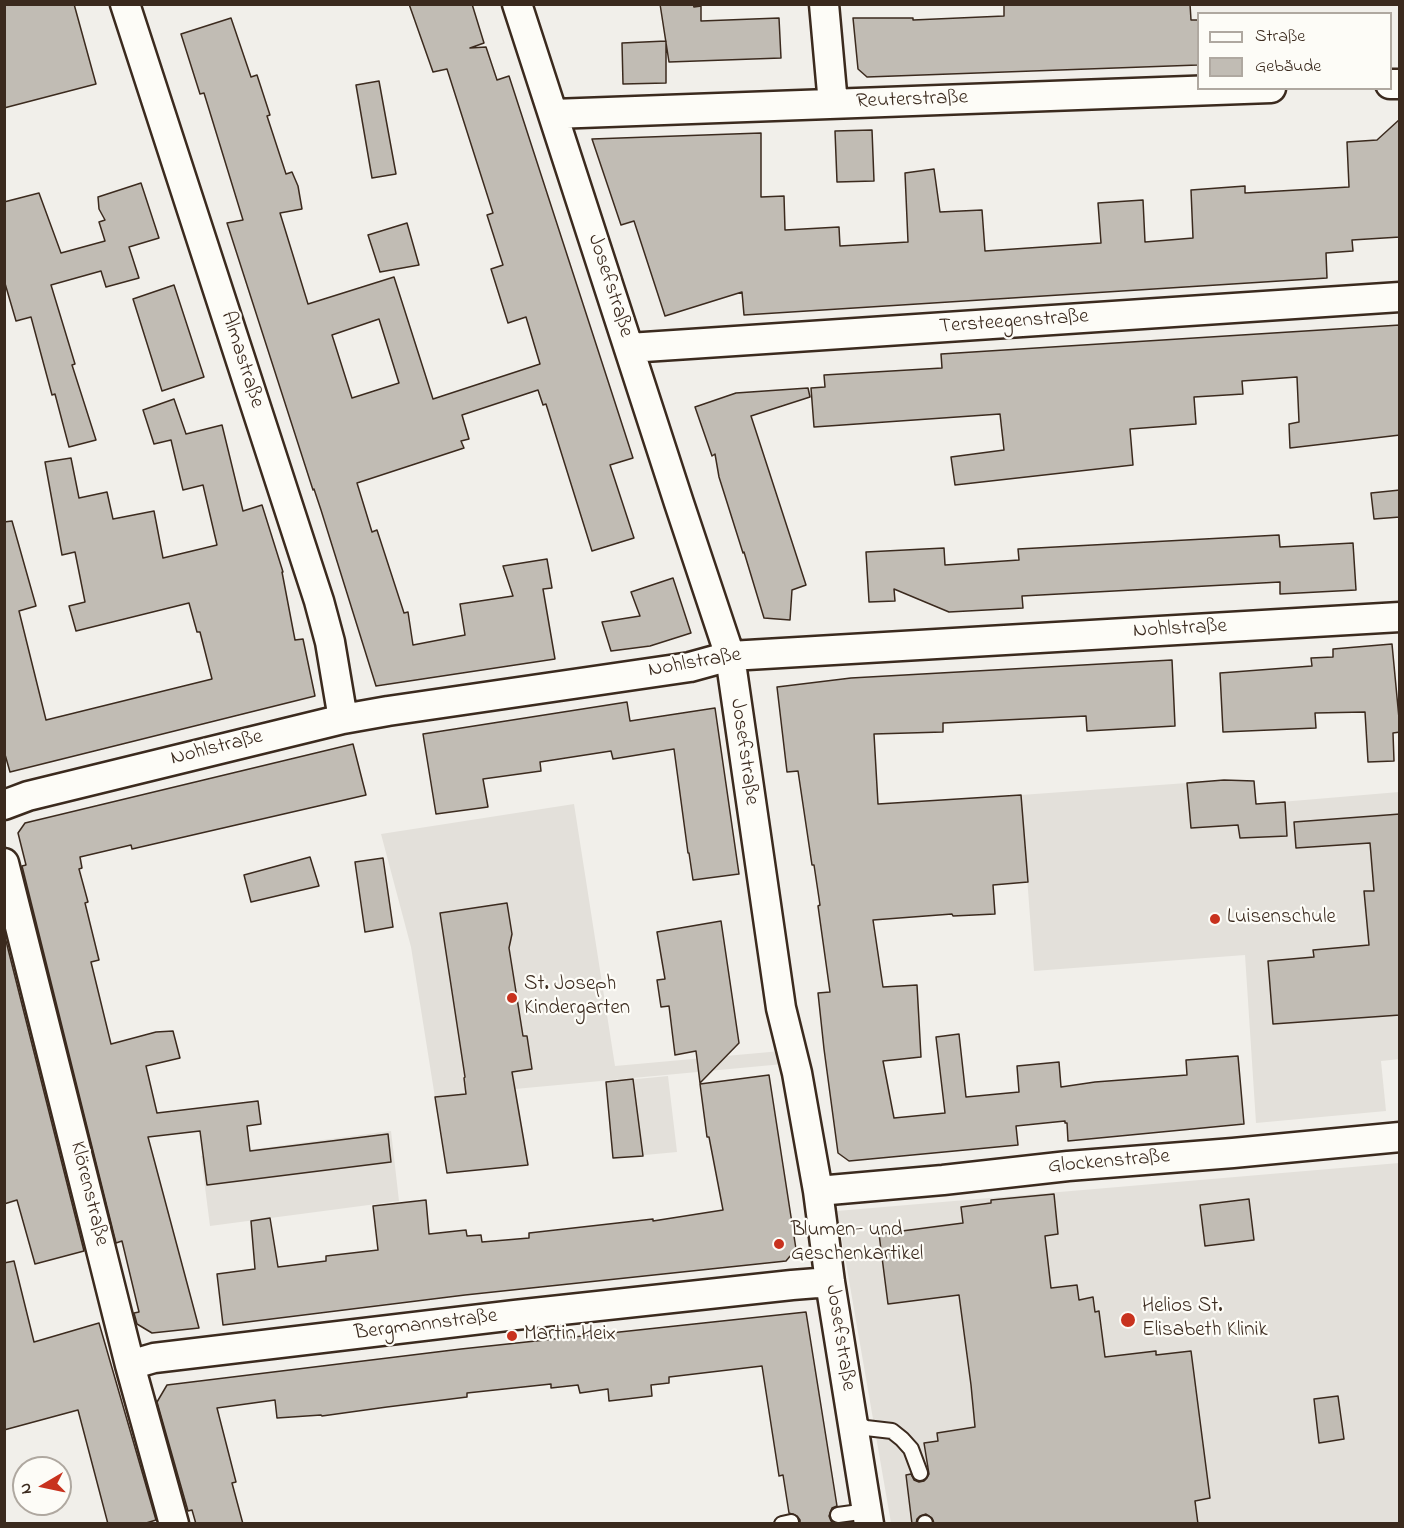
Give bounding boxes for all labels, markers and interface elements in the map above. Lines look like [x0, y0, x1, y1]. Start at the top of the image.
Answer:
legend [1197, 12, 1392, 90]
text: Straße [1255, 24, 1305, 50]
text: Gebäude [1255, 54, 1321, 80]
street label: Reuterstraße [856, 86, 968, 116]
street label: Josefstraße [580, 231, 638, 341]
street label: Tersteegenstraße [938, 305, 1090, 341]
street label: Almastraße [214, 309, 268, 411]
street label: Nohlstraße [1132, 615, 1228, 645]
street label: Nohlstraße [647, 643, 743, 685]
street label: Josefstraße [723, 697, 763, 807]
street label: Nohlstraße [168, 725, 266, 773]
place label: Luisenschule [1227, 906, 1336, 932]
marker: Luisenschule [1208, 912, 1222, 926]
place label: St. Joseph Kindergarten [524, 973, 630, 1023]
marker: St. Joseph Kindergarten [505, 991, 519, 1005]
street label: Klörenstraße [63, 1139, 113, 1249]
street label: Glockenstraße [1047, 1145, 1171, 1181]
place label: Blumen- und Geschenkartikel [791, 1219, 923, 1269]
marker: Blumen- und Geschenkartikel [772, 1237, 786, 1251]
street label: Josefstraße [818, 1283, 860, 1393]
place label: Helios St. Elisabeth Klinik [1142, 1295, 1268, 1345]
street label: Bergmannstraße [353, 1305, 499, 1347]
marker: Helios St. Elisabeth Klinik [1119, 1311, 1137, 1329]
place label: Martin Heix [524, 1323, 616, 1349]
marker: Martin Heix [505, 1329, 519, 1343]
north arrow [12, 1456, 72, 1516]
text: N [13, 1481, 39, 1496]

